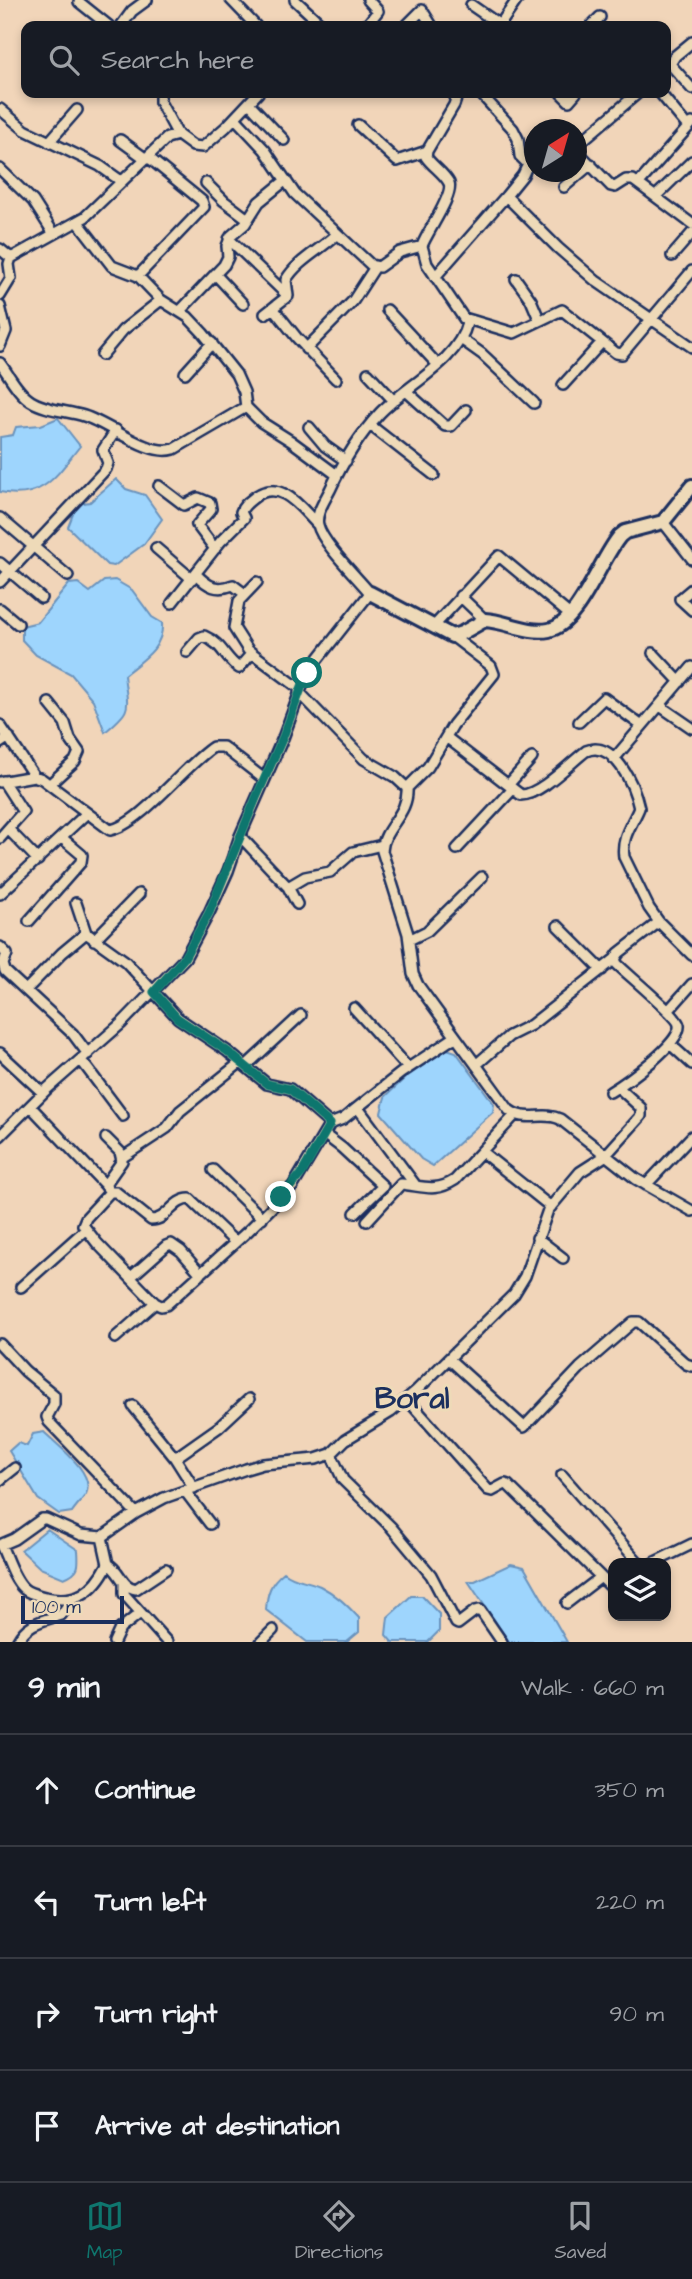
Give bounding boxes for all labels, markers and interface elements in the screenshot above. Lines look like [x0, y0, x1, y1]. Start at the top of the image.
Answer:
search box [21, 21, 671, 98]
icon: search [45, 41, 83, 79]
text: Search here [101, 42, 254, 78]
north arrow [524, 119, 587, 182]
route start [291, 657, 322, 688]
route end [265, 1181, 296, 1212]
district label: Boral [375, 1378, 450, 1420]
map controls [608, 1558, 671, 1621]
button: layers [608, 1558, 671, 1621]
scale bar [21, 1593, 124, 1625]
text: 100 m [32, 1594, 81, 1621]
text: 9 min [28, 1667, 100, 1709]
text: Walk · 660 m [521, 1672, 664, 1704]
icon: ahead [28, 1771, 66, 1809]
text: Continue [95, 1772, 196, 1808]
text: 350 m [594, 1774, 664, 1806]
icon: left [28, 1883, 66, 1921]
text: Turn left [95, 1884, 206, 1920]
text: 220 m [596, 1886, 664, 1918]
icon: right [28, 1995, 66, 2033]
text: Turn right [95, 1996, 217, 2032]
text: 90 m [609, 1998, 664, 2030]
icon: arrive [28, 2107, 66, 2145]
text: Arrive at destination [95, 2108, 340, 2144]
tab: Map [86, 2197, 124, 2266]
tab: Directions [295, 2197, 383, 2266]
tab: Saved [555, 2197, 606, 2266]

